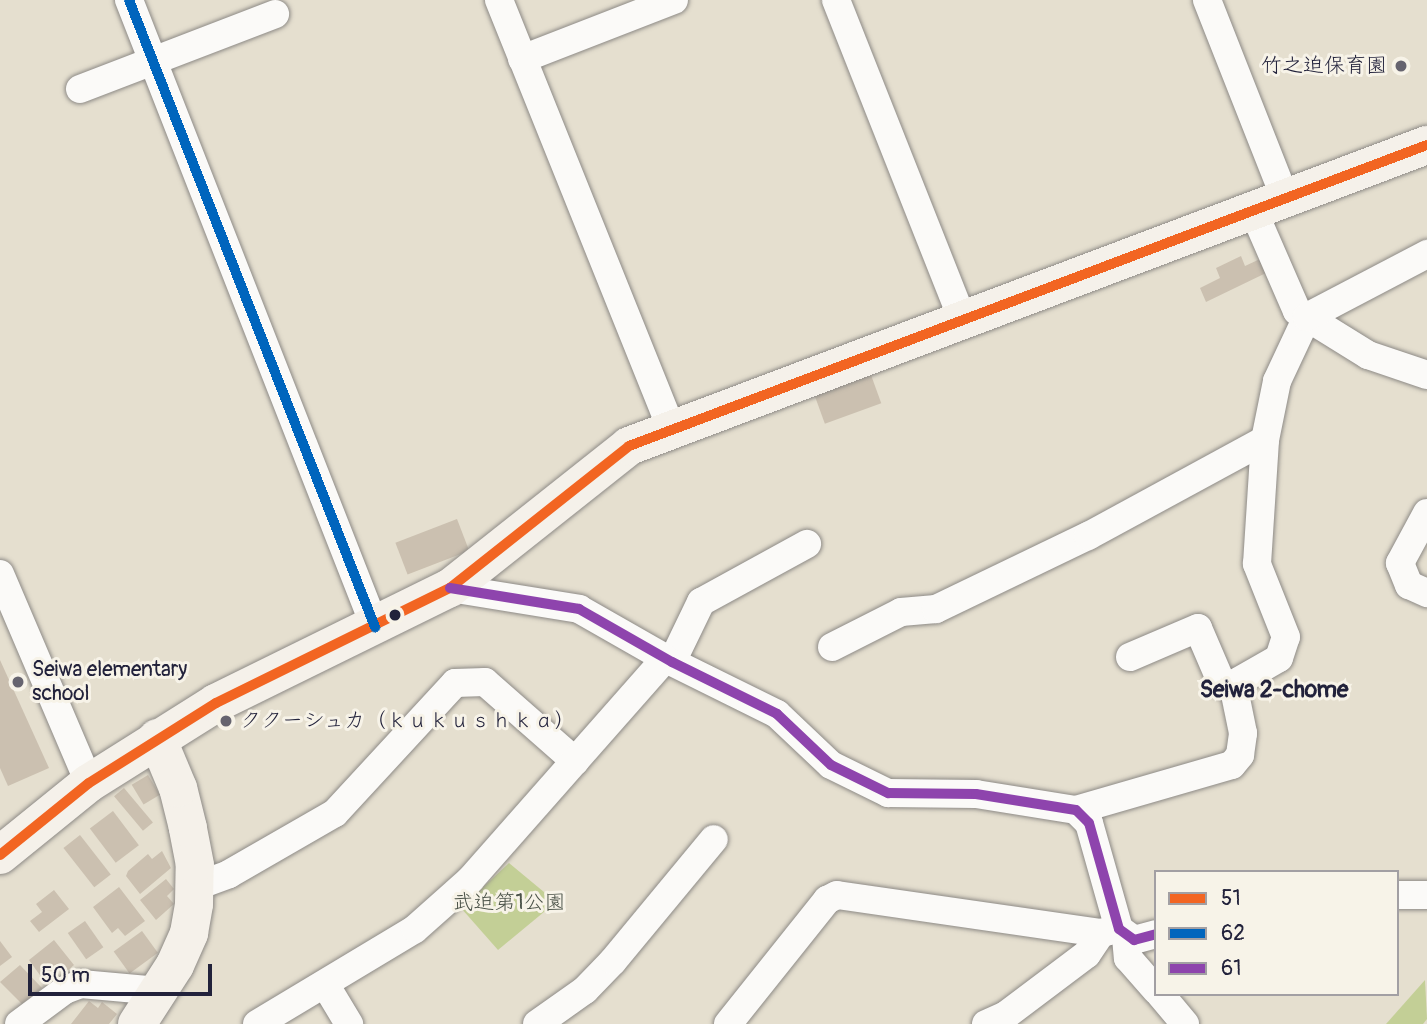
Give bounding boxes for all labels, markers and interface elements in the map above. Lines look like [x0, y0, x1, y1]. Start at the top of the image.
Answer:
place label: 竹之迫保育園 [1261, 53, 1387, 79]
marker: 竹之迫保育園 [1393, 58, 1409, 74]
unlabelled marker [388, 608, 402, 622]
place label: Seiwa elementary school [32, 657, 187, 707]
marker: Seiwa elementary school [10, 674, 26, 690]
district label: Seiwa 2-chome [1200, 676, 1348, 704]
place label: ククーシュカ（ｋｕｋｕｓｈｋａ） [240, 708, 576, 734]
marker: ククーシュカ（ｋｕｋｕｓｈｋａ） [218, 713, 234, 729]
legend [1154, 870, 1399, 996]
text: 51 [1221, 885, 1241, 912]
park label: 武迫第1公園 [452, 890, 566, 916]
text: 62 [1221, 920, 1245, 947]
scale bar [32, 950, 215, 994]
text: 61 [1221, 955, 1241, 982]
text: 50 m [41, 962, 90, 989]

